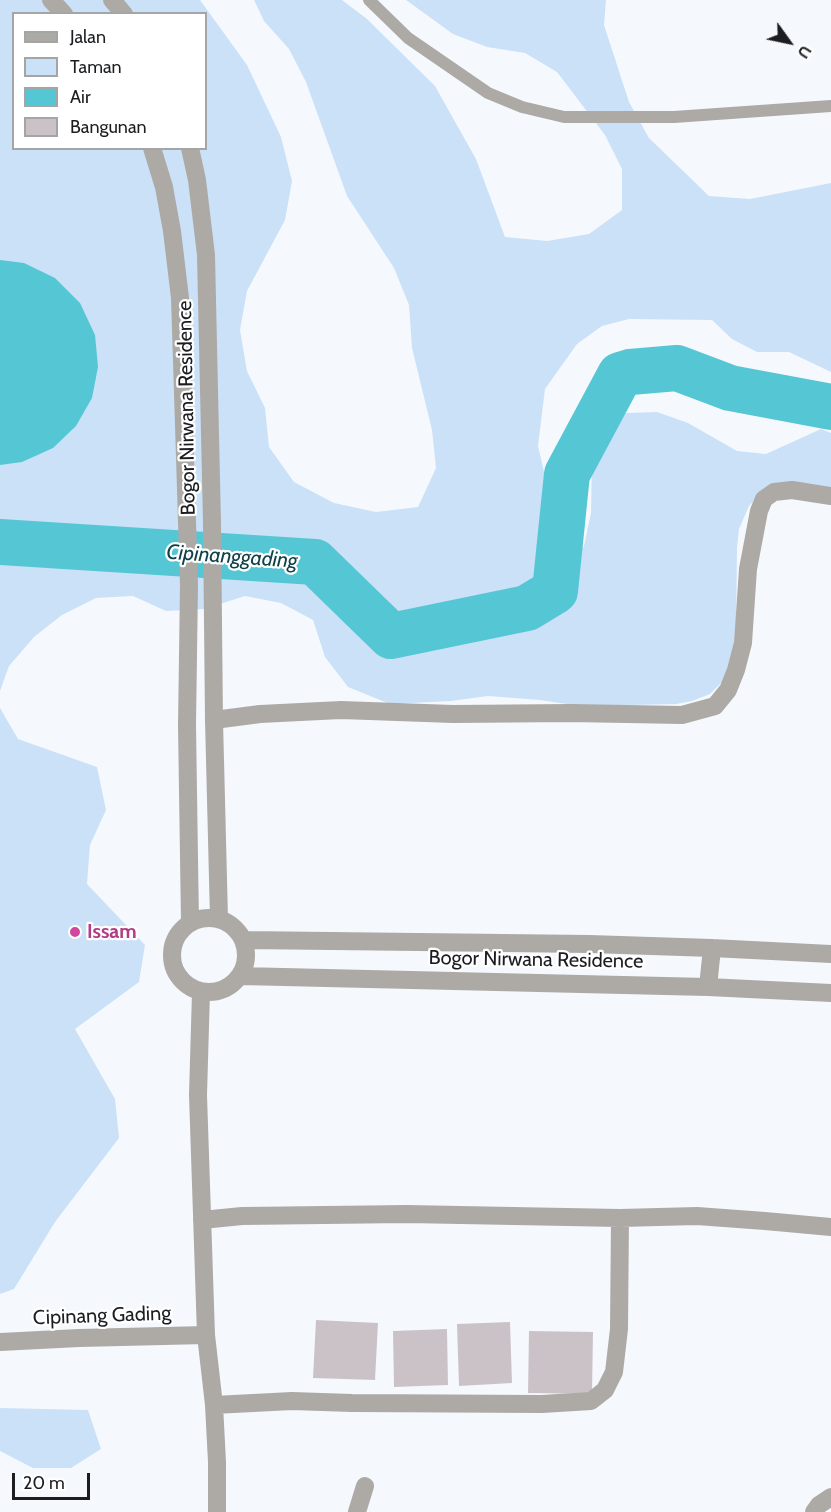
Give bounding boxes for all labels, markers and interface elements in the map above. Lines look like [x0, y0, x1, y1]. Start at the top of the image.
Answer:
legend [12, 12, 207, 150]
north arrow [759, 12, 819, 72]
text: Jalan [70, 26, 106, 48]
text: U [793, 42, 816, 62]
text: Taman [70, 56, 122, 78]
text: Air [70, 86, 91, 108]
text: Bangunan [70, 116, 147, 138]
street label: Bogor Nirwana Residence [173, 300, 201, 516]
water label: Cipinanggading [165, 540, 299, 574]
place label: Issam [87, 920, 137, 944]
marker: Issam [68, 925, 82, 939]
street label: Bogor Nirwana Residence [428, 946, 644, 974]
street label: Cipinang Gading [32, 1302, 172, 1330]
scale bar [15, 1461, 93, 1499]
text: 20 m [23, 1472, 65, 1494]

